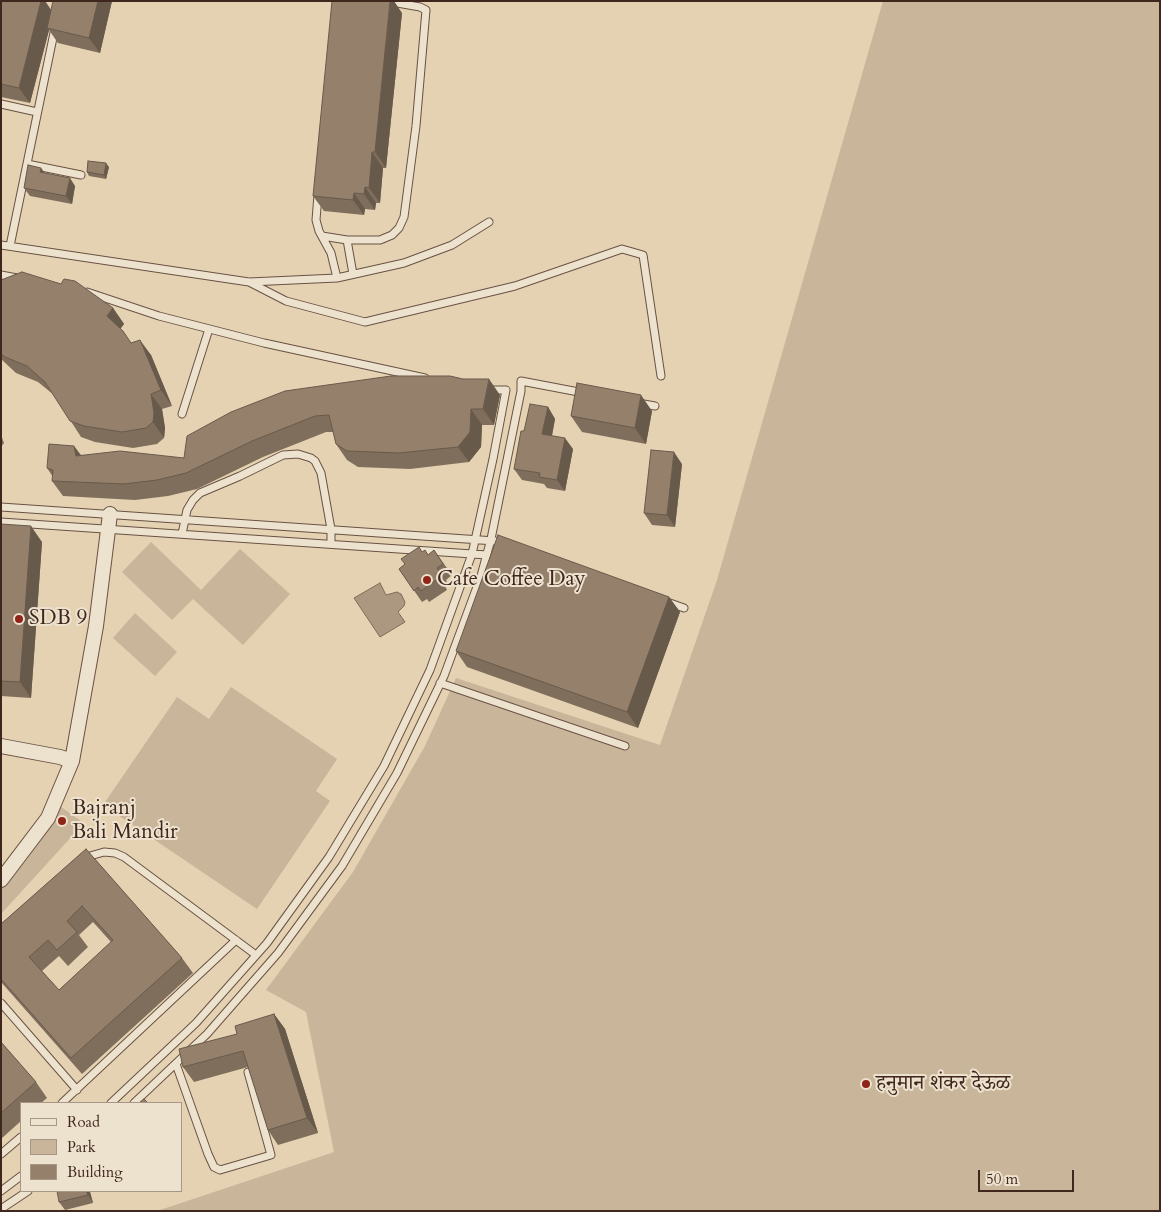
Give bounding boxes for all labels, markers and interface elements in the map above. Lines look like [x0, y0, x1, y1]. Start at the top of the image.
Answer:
place label: Cafe Coffee Day [437, 567, 586, 593]
marker: Cafe Coffee Day [421, 574, 433, 586]
place label: SDB 9 [29, 606, 87, 632]
marker: SDB 9 [13, 613, 25, 625]
place label: Bajranj Bali Mandir [72, 796, 178, 846]
marker: Bajranj Bali Mandir [56, 815, 68, 827]
place label: हनुमान शंकर देऊळ [876, 1071, 1010, 1097]
marker: हनुमान शंकर देऊळ [860, 1078, 872, 1090]
legend [20, 1102, 182, 1192]
text: Road [67, 1112, 100, 1132]
text: Park [67, 1137, 96, 1157]
scale bar [981, 1160, 1077, 1192]
text: Building [67, 1162, 123, 1182]
text: 50 m [986, 1169, 1018, 1189]

